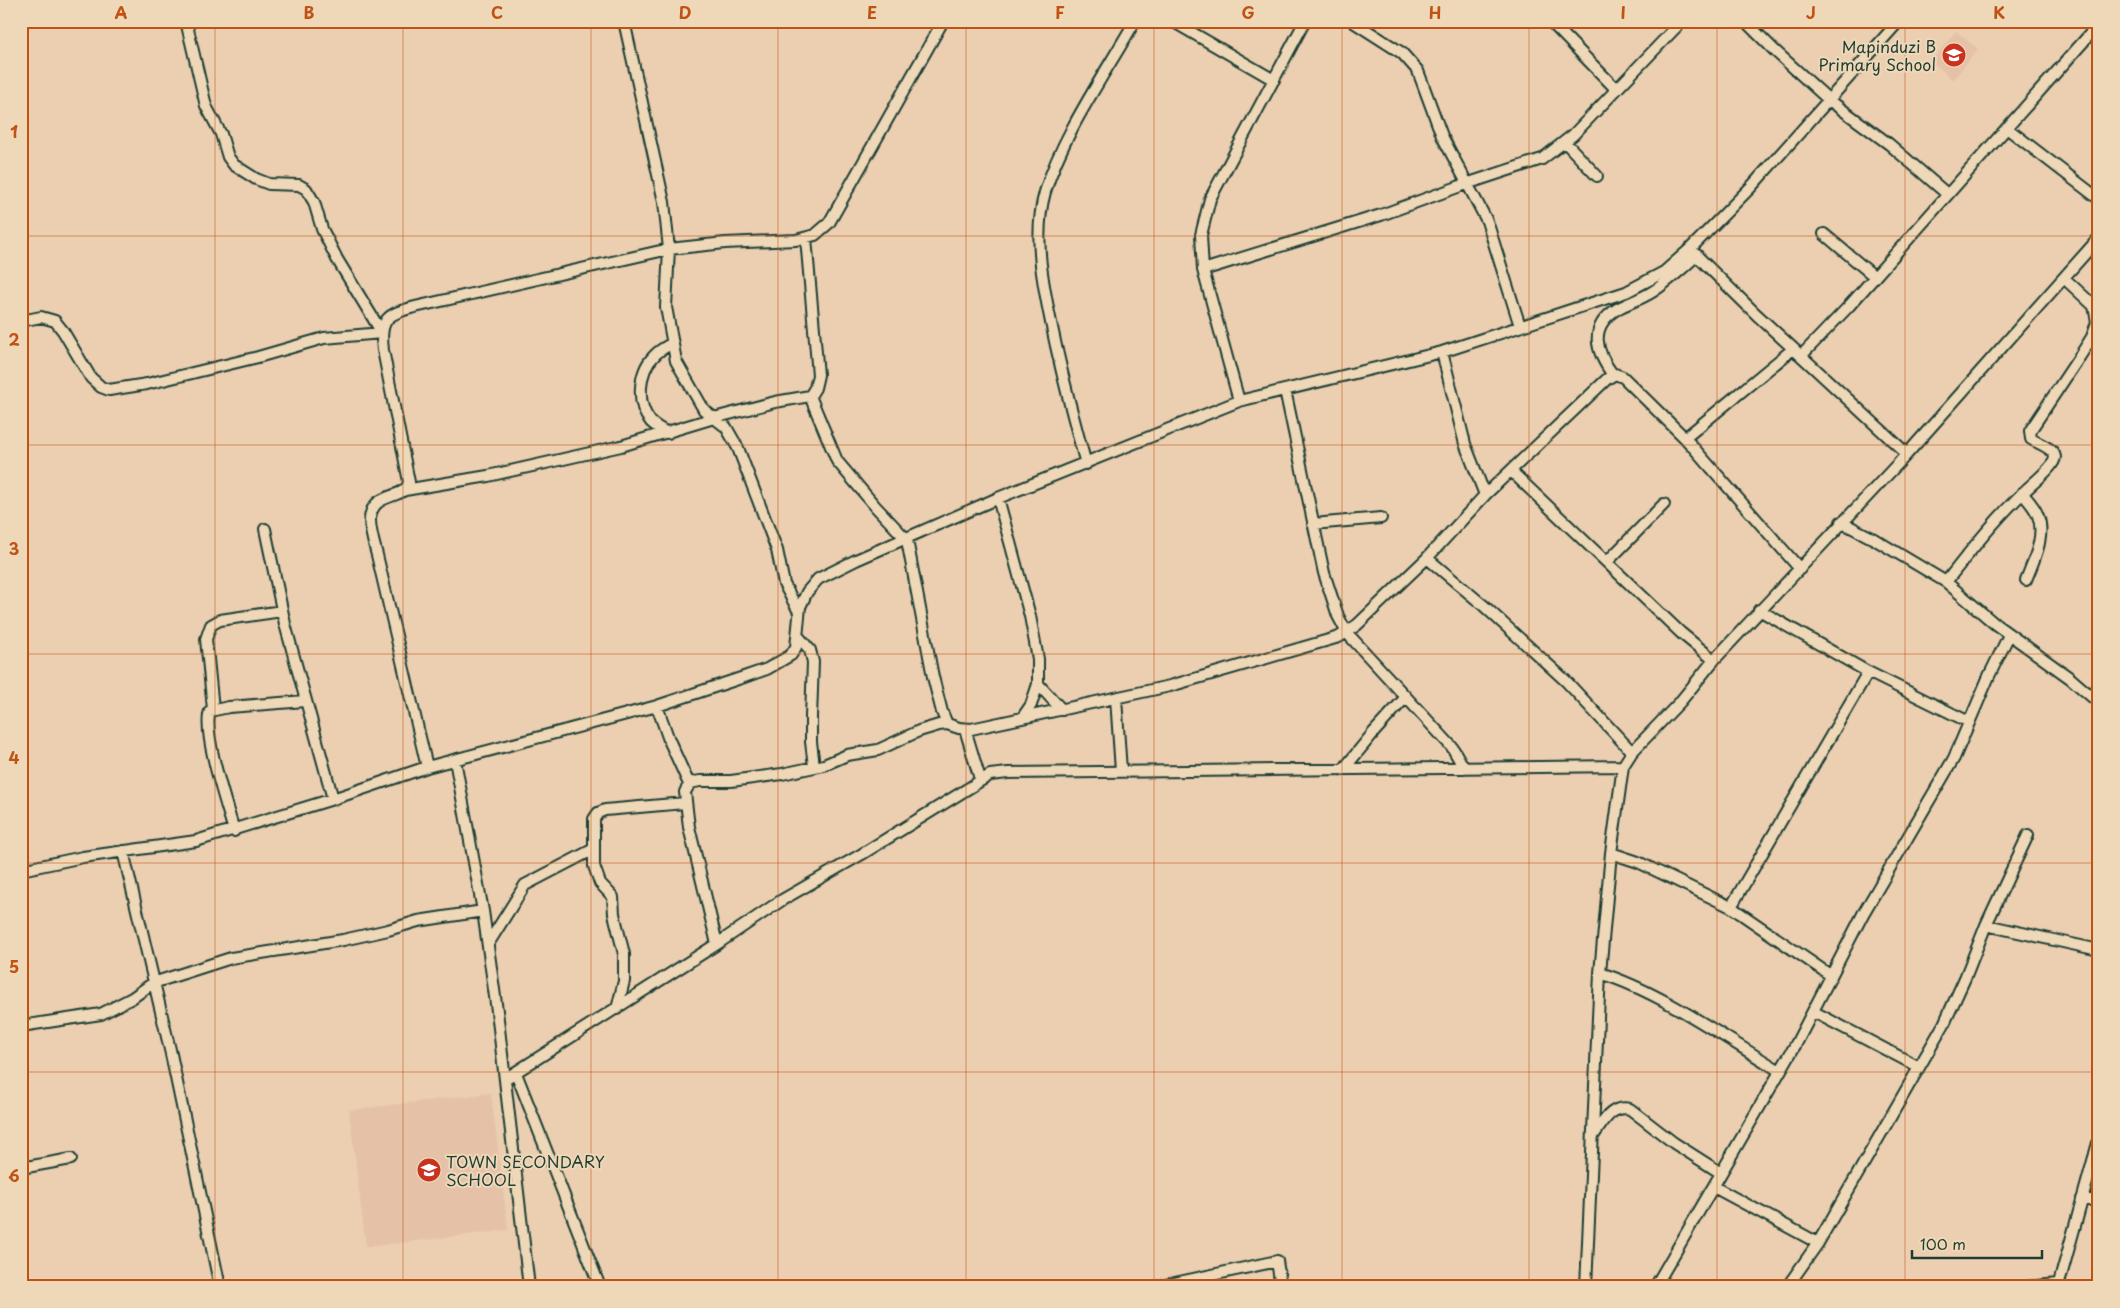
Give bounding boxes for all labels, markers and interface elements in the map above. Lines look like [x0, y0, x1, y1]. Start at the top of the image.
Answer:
text: A [115, 0, 128, 24]
text: B [304, 0, 315, 24]
text: C [491, 0, 503, 24]
text: D [679, 0, 691, 24]
text: E [867, 0, 877, 24]
text: F [1055, 0, 1065, 24]
text: G [1241, 0, 1255, 24]
text: H [1429, 0, 1441, 24]
text: I [1620, 0, 1626, 24]
text: J [1806, 0, 1816, 24]
text: K [1993, 0, 2005, 24]
place label: Mapinduzi B Primary School [1818, 34, 1936, 76]
school or university icon: Mapinduzi B Primary School [1941, 42, 1967, 68]
text: 1 [10, 119, 18, 143]
text: 2 [8, 327, 20, 351]
text: 3 [9, 536, 19, 560]
text: 4 [9, 745, 20, 769]
text: 5 [9, 954, 19, 978]
place label: TOWN SECONDARY SCHOOL [446, 1149, 605, 1191]
school or university icon: TOWN SECONDARY SCHOOL [416, 1157, 442, 1183]
text: 6 [8, 1163, 20, 1187]
scale bar [1912, 1228, 2042, 1260]
text: 100 m [1920, 1232, 1966, 1255]

